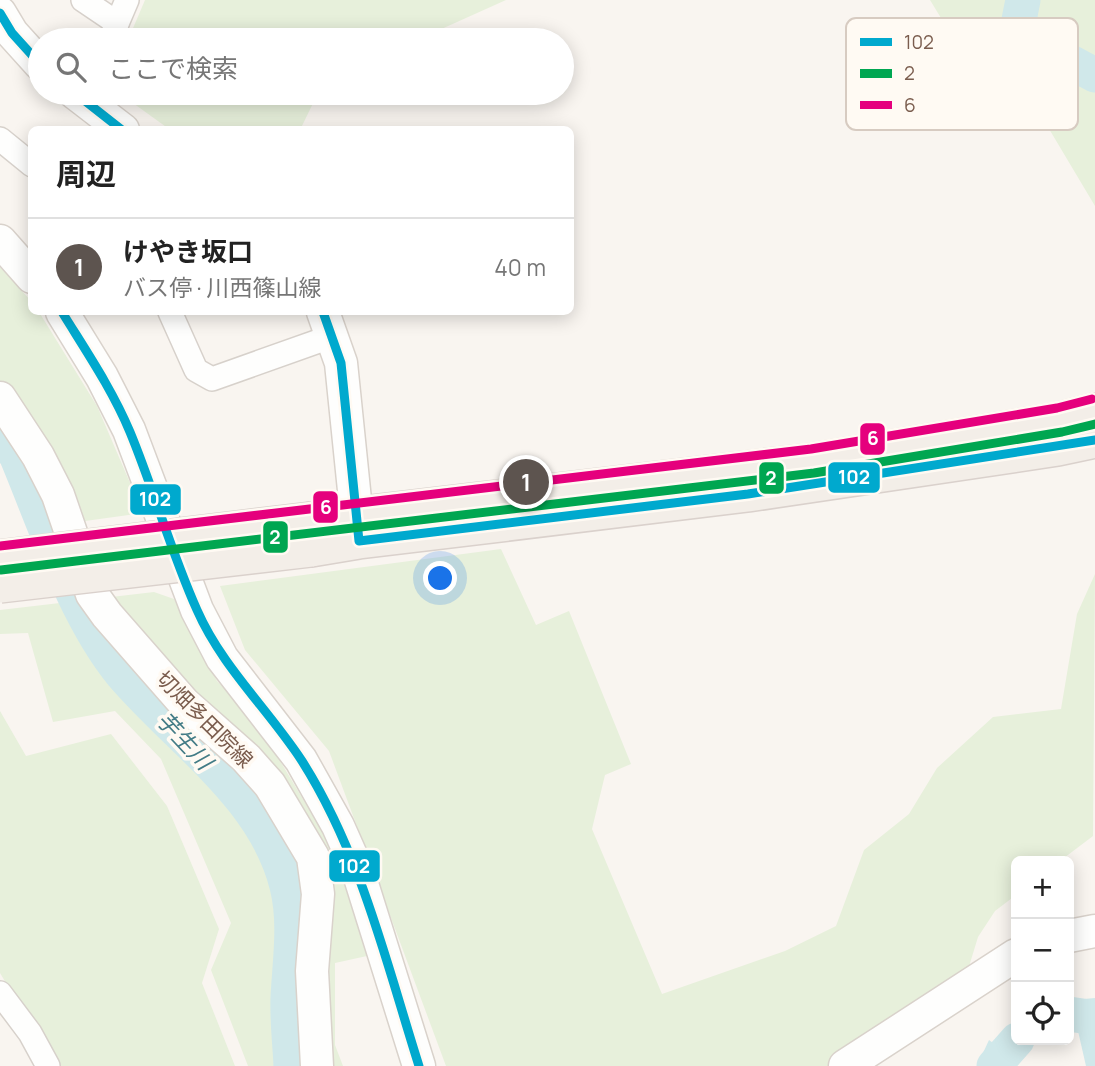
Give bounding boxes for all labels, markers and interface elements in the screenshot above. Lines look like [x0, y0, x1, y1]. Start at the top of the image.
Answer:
legend [846, 18, 1078, 130]
search box [28, 28, 574, 105]
text: 102 [904, 29, 934, 55]
icon: search [52, 48, 90, 86]
text: ここで検索 [108, 50, 238, 86]
text: 2 [904, 60, 915, 86]
text: 6 [904, 92, 916, 118]
text: 周辺 [56, 153, 116, 194]
text: けやき坂口 [123, 233, 253, 269]
text: 1 [74, 251, 84, 283]
text: 40 m [494, 251, 546, 283]
text: バス停 · 川西篠山線 [123, 271, 321, 303]
line badge: 6 [859, 422, 886, 456]
text: 6 [867, 425, 879, 451]
pin: 1 [503, 456, 549, 508]
line badge: 2 [758, 461, 785, 495]
line badge: 102 [827, 461, 881, 494]
text: 102 [838, 464, 870, 490]
text: 2 [765, 465, 777, 491]
line badge: 102 [129, 483, 182, 516]
text: 102 [139, 486, 171, 512]
line badge: 6 [312, 490, 339, 524]
text: 6 [320, 494, 332, 520]
line badge: 2 [262, 520, 289, 554]
text: 2 [269, 524, 281, 550]
your location [423, 561, 457, 595]
street label: 切畑多田院線 [151, 665, 259, 773]
water label: 芋生川 [150, 704, 222, 778]
line badge: 102 [328, 849, 381, 883]
text: 102 [338, 853, 370, 879]
map controls [1011, 856, 1074, 1045]
button: + [1011, 856, 1074, 919]
button: − [1011, 919, 1074, 982]
button: locate [1011, 982, 1074, 1045]

